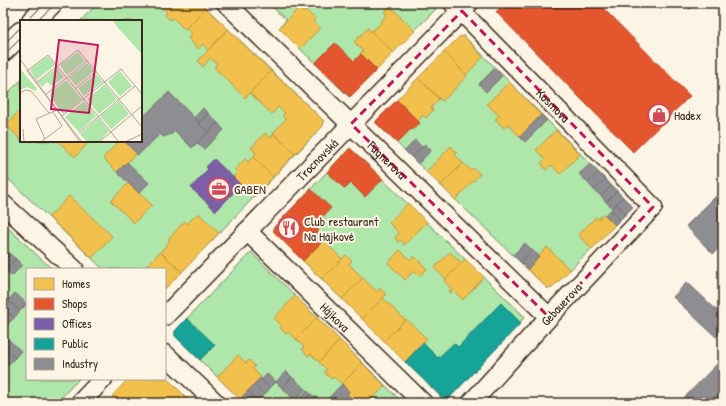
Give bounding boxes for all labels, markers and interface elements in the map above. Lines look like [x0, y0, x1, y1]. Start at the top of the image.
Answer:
inset map [20, 20, 142, 142]
street label: Kosmova [532, 84, 574, 126]
shop icon: Hadex [646, 102, 672, 128]
place label: Hadex [674, 106, 701, 124]
street label: Trocnovská [292, 134, 342, 185]
street label: Fügnerova [363, 136, 411, 183]
office icon: GABEN [206, 176, 232, 202]
place label: GABEN [234, 180, 266, 198]
place label: Club restaurant Na Hájkové [304, 212, 379, 245]
restaurant icon: Club restaurant Na Hájkové [276, 215, 302, 241]
legend [26, 268, 166, 380]
text: Homes [62, 275, 90, 292]
street label: Gebauerova [536, 279, 586, 329]
text: Shops [62, 295, 88, 312]
street label: Hájkova [316, 298, 354, 336]
text: Offices [62, 315, 92, 332]
text: Public [62, 335, 88, 352]
text: Industry [62, 355, 98, 372]

